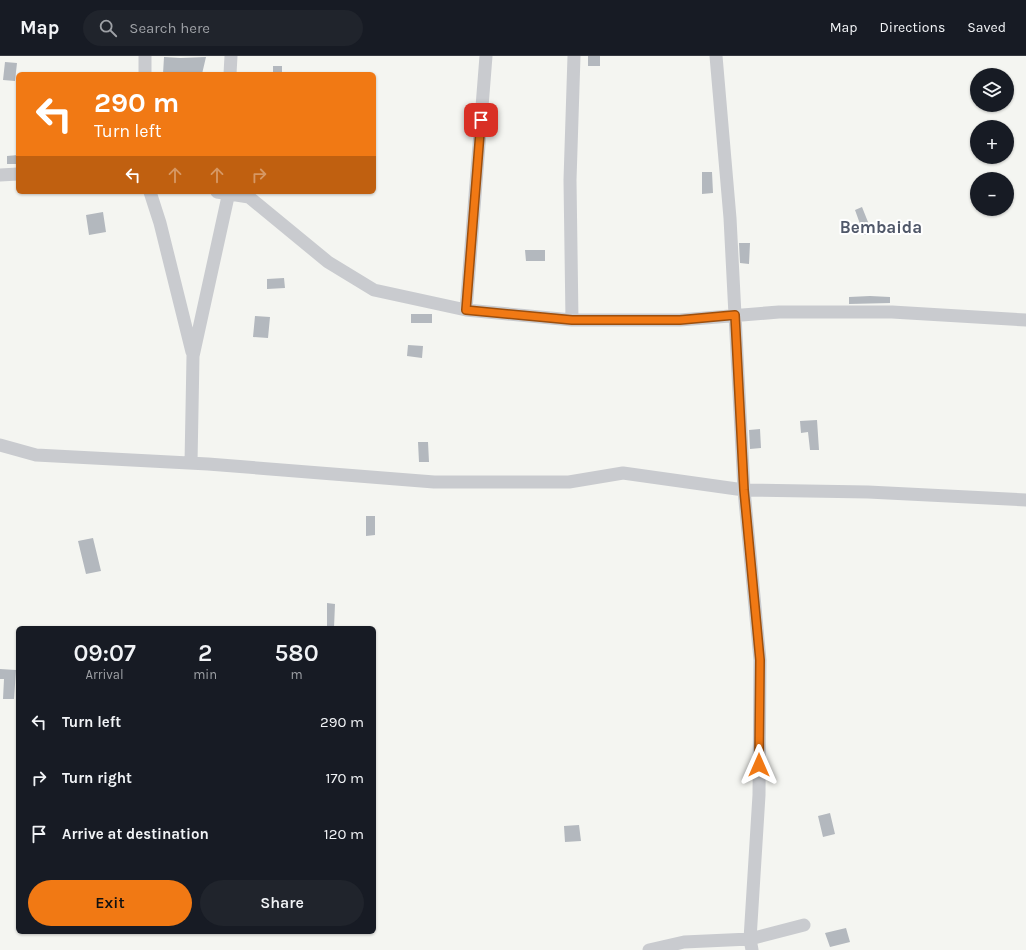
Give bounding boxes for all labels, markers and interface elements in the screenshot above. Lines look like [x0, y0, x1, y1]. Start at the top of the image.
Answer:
search box [83, 10, 363, 46]
text: Map [20, 17, 59, 39]
icon: search [97, 17, 119, 39]
text: Search here [129, 19, 210, 37]
text: Map [830, 19, 858, 36]
text: Directions [880, 19, 945, 36]
text: Saved [967, 19, 1006, 36]
map controls [970, 68, 1014, 216]
button: layers [970, 68, 1014, 112]
text: 290 m [94, 86, 179, 119]
icon: left [28, 88, 80, 140]
pin [464, 103, 498, 137]
icon: arrive [470, 109, 492, 131]
text: Turn left [94, 120, 162, 142]
button: + [970, 120, 1014, 164]
icon: left [122, 164, 144, 186]
icon: ahead [164, 164, 186, 186]
icon: ahead [206, 164, 228, 186]
icon: right [248, 164, 270, 186]
button: − [970, 172, 1014, 216]
district label: Bembaida [840, 217, 922, 237]
text: 09:07 [73, 639, 136, 667]
text: 2 [198, 639, 212, 667]
text: 580 [274, 639, 319, 667]
text: Arrival [86, 667, 124, 682]
text: min [193, 667, 217, 682]
text: m [290, 667, 303, 682]
icon: left [28, 711, 50, 733]
text: Turn left [62, 713, 121, 731]
text: 290 m [320, 713, 364, 731]
position arrow [738, 744, 780, 786]
icon: right [28, 767, 50, 789]
text: Turn right [62, 769, 132, 787]
text: 170 m [326, 769, 364, 787]
icon: arrive [28, 823, 50, 845]
text: Arrive at destination [62, 825, 209, 843]
text: 120 m [324, 825, 364, 843]
button: Exit [28, 880, 192, 926]
button: Share [200, 880, 364, 926]

